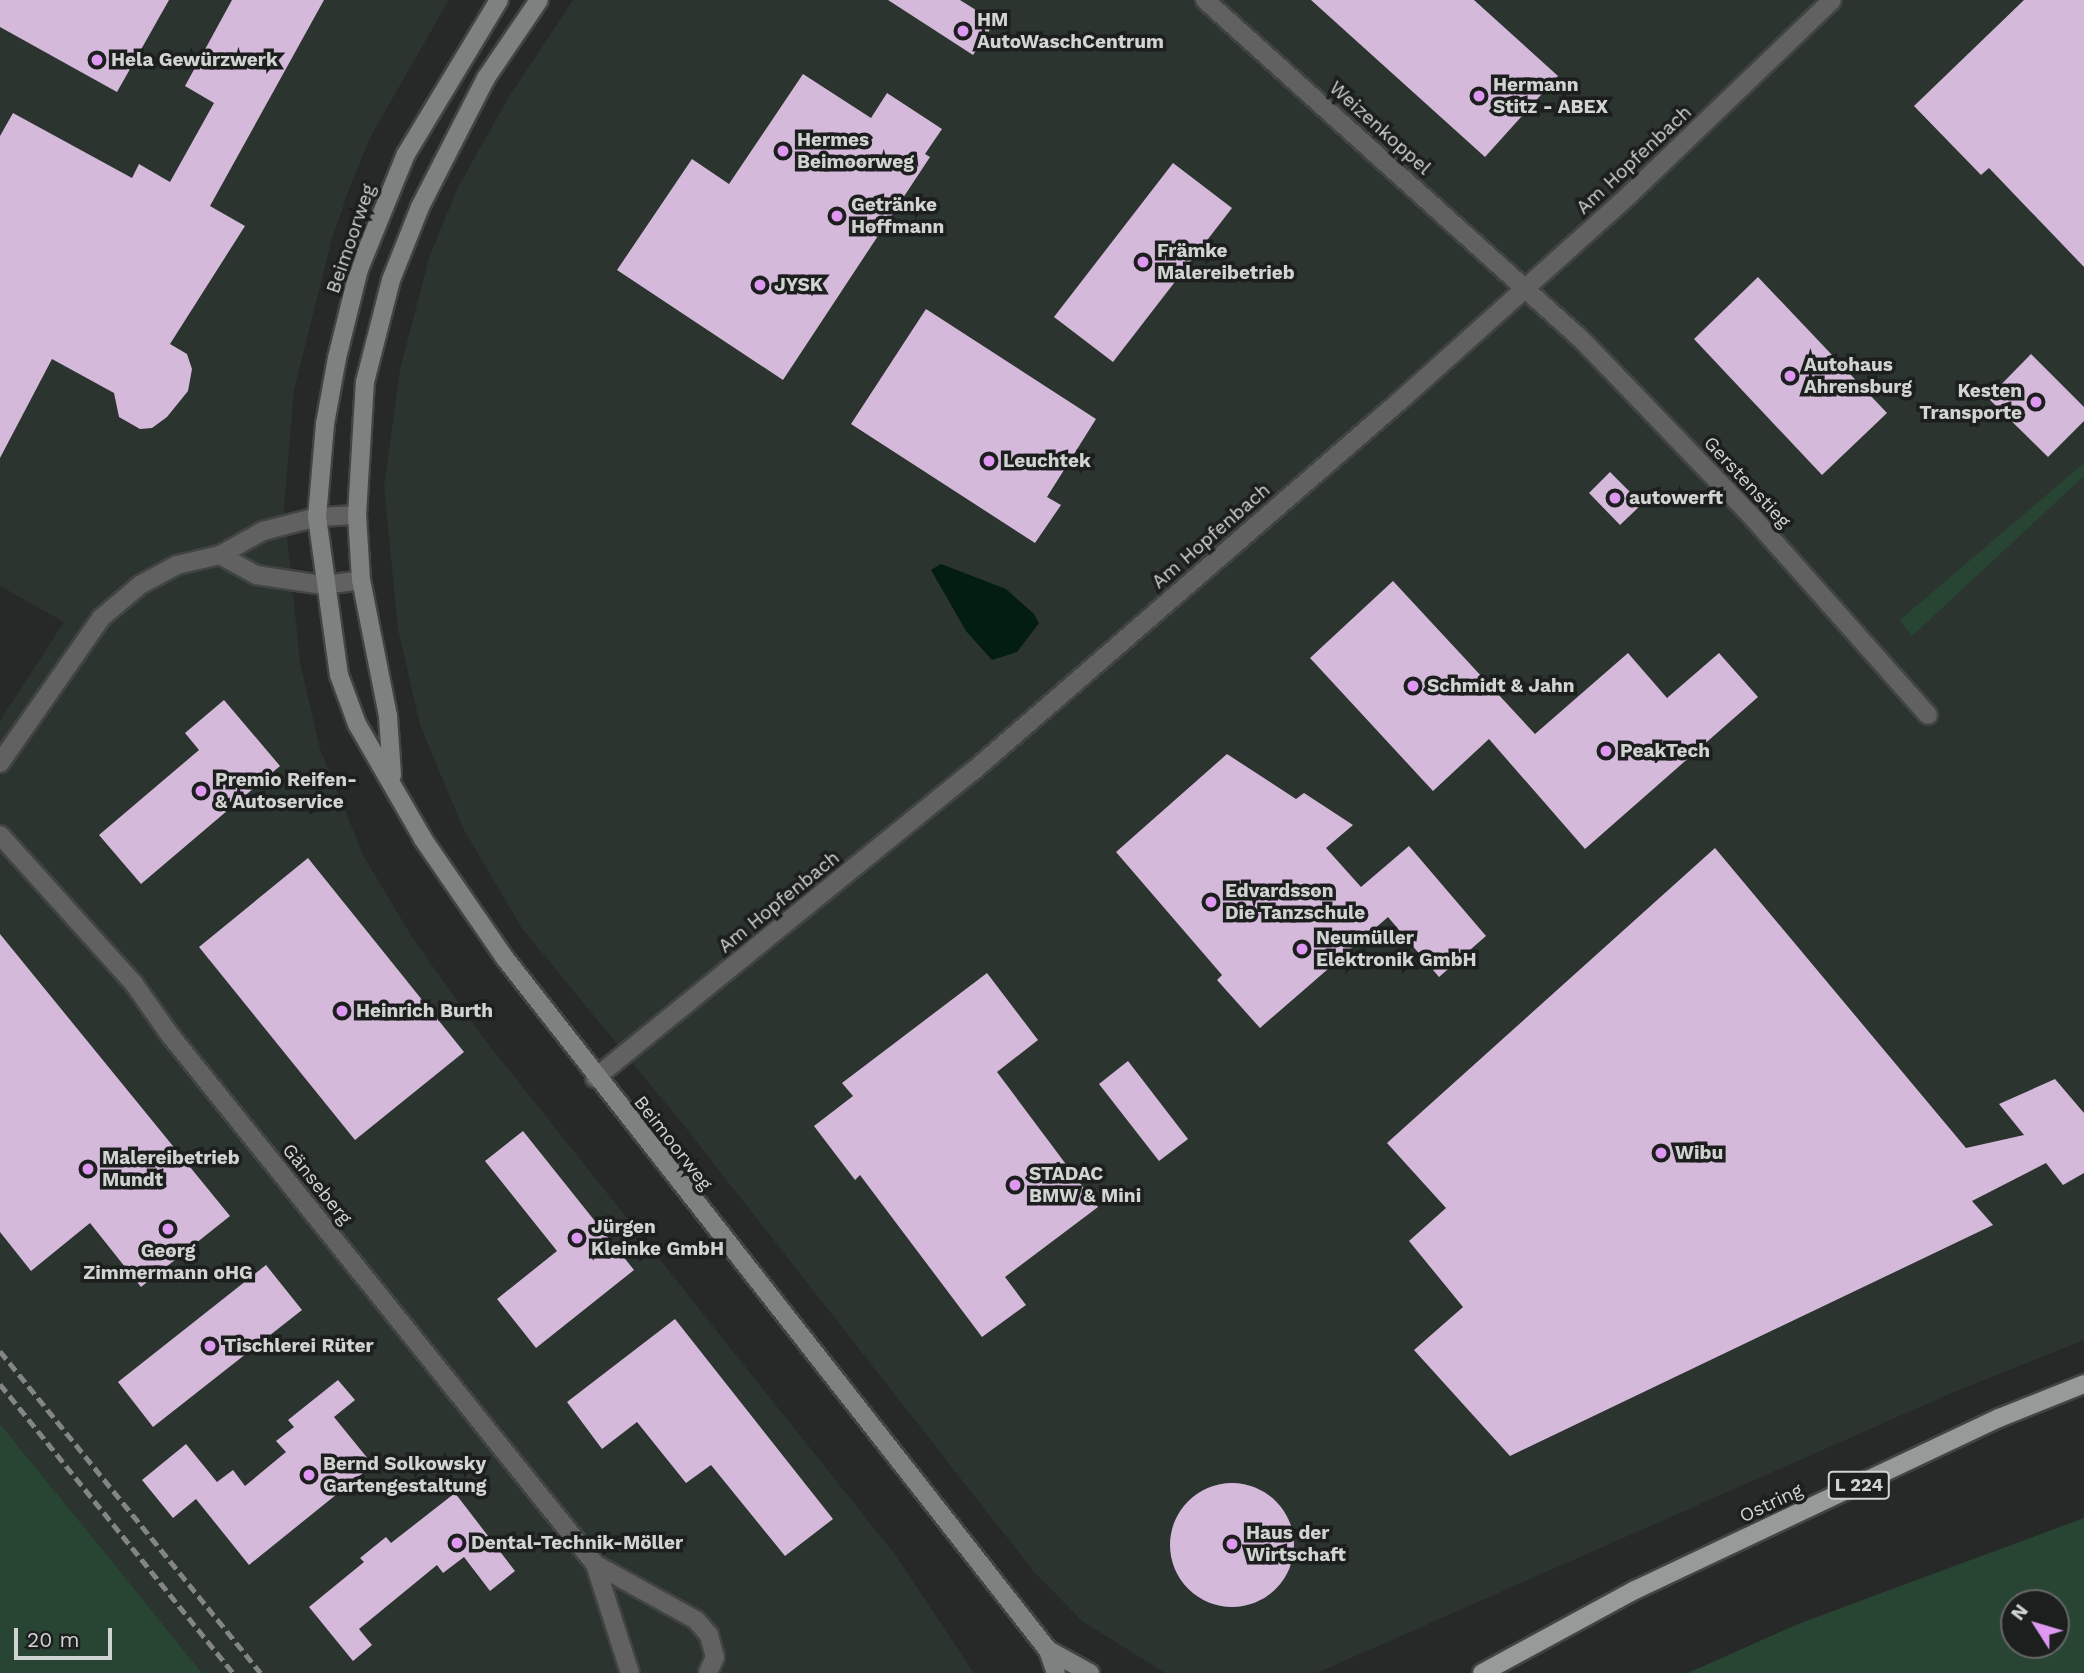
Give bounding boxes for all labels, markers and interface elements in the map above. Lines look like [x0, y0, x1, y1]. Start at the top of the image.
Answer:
place label: HM AutoWaschCentrum [977, 9, 1164, 53]
marker: HM AutoWaschCentrum [955, 23, 971, 39]
place label: Hela Gewürzwerk [111, 49, 278, 71]
marker: Hela Gewürzwerk [89, 52, 105, 68]
place label: Hermann Stitz - ABEX [1493, 74, 1609, 118]
street label: Weizenkoppel [1325, 76, 1435, 180]
marker: Hermann Stitz - ABEX [1471, 88, 1487, 104]
street label: Am Hopfenbach [1572, 101, 1696, 219]
place label: Hermes Beimoorweg [797, 129, 914, 173]
marker: Hermes Beimoorweg [775, 143, 791, 159]
street label: Beimoorweg [322, 182, 380, 296]
place label: Getränke Hoffmann [851, 194, 944, 238]
marker: Getränke Hoffmann [829, 208, 845, 224]
place label: Främke Malereibetrieb [1157, 240, 1295, 284]
marker: Främke Malereibetrieb [1135, 254, 1151, 270]
place label: JYSK [774, 274, 823, 296]
marker: JYSK [752, 277, 768, 293]
place label: Autohaus Ahrensburg [1804, 354, 1912, 398]
marker: Autohaus Ahrensburg [1782, 368, 1798, 384]
place label: Kesten Transporte [1919, 380, 2022, 424]
marker: Kesten Transporte [2028, 394, 2044, 410]
street label: Gerstenstieg [1699, 431, 1795, 533]
place label: Leuchtek [1003, 450, 1091, 472]
marker: Leuchtek [981, 453, 997, 469]
street label: Am Hopfenbach [1147, 479, 1275, 593]
place label: autowerft [1629, 487, 1723, 509]
marker: autowerft [1607, 490, 1623, 506]
place label: Schmidt & Jahn [1427, 675, 1575, 697]
marker: Schmidt & Jahn [1405, 678, 1421, 694]
place label: PeakTech [1620, 740, 1710, 762]
marker: PeakTech [1598, 743, 1614, 759]
place label: Premio Reifen- & Autoservice [215, 769, 357, 813]
marker: Premio Reifen- & Autoservice [193, 783, 209, 799]
street label: Am Hopfenbach [714, 846, 844, 958]
place label: Edvardsson Die Tanzschule [1225, 880, 1365, 924]
marker: Edvardsson Die Tanzschule [1203, 894, 1219, 910]
place label: Neumüller Elektronik GmbH [1316, 927, 1477, 971]
marker: Neumüller Elektronik GmbH [1294, 941, 1310, 957]
place label: Heinrich Burth [356, 1000, 493, 1022]
marker: Heinrich Burth [334, 1003, 350, 1019]
street label: Beimoorweg [629, 1091, 717, 1195]
street label: Gänseberg [277, 1139, 357, 1229]
place label: Wibu [1675, 1142, 1723, 1164]
marker: Wibu [1653, 1145, 1669, 1161]
place label: Malereibetrieb Mundt [102, 1147, 240, 1191]
marker: Malereibetrieb Mundt [80, 1161, 96, 1177]
place label: STADAC BMW & Mini [1029, 1163, 1141, 1207]
marker: STADAC BMW & Mini [1007, 1177, 1023, 1193]
place label: Jürgen Kleinke GmbH [591, 1216, 724, 1260]
marker: Georg Zimmermann oHG [160, 1221, 176, 1237]
marker: Jürgen Kleinke GmbH [569, 1230, 585, 1246]
place label: Georg Zimmermann oHG [83, 1240, 253, 1284]
place label: Tischlerei Rüter [224, 1335, 374, 1357]
marker: Tischlerei Rüter [202, 1338, 218, 1354]
place label: Bernd Solkowsky Gartengestaltung [323, 1453, 486, 1497]
marker: Bernd Solkowsky Gartengestaltung [301, 1467, 317, 1483]
road number: L 224 [1828, 1470, 1890, 1500]
street label: Ostring [1736, 1479, 1806, 1527]
place label: Haus der Wirtschaft [1246, 1522, 1346, 1566]
place label: Dental-Technik-Möller [471, 1532, 683, 1554]
marker: Dental-Technik-Möller [449, 1535, 465, 1551]
marker: Haus der Wirtschaft [1224, 1536, 1240, 1552]
north arrow [2000, 1589, 2070, 1659]
text: N [2006, 1600, 2033, 1625]
scale bar [18, 1614, 116, 1658]
text: 20 m [27, 1627, 79, 1652]

